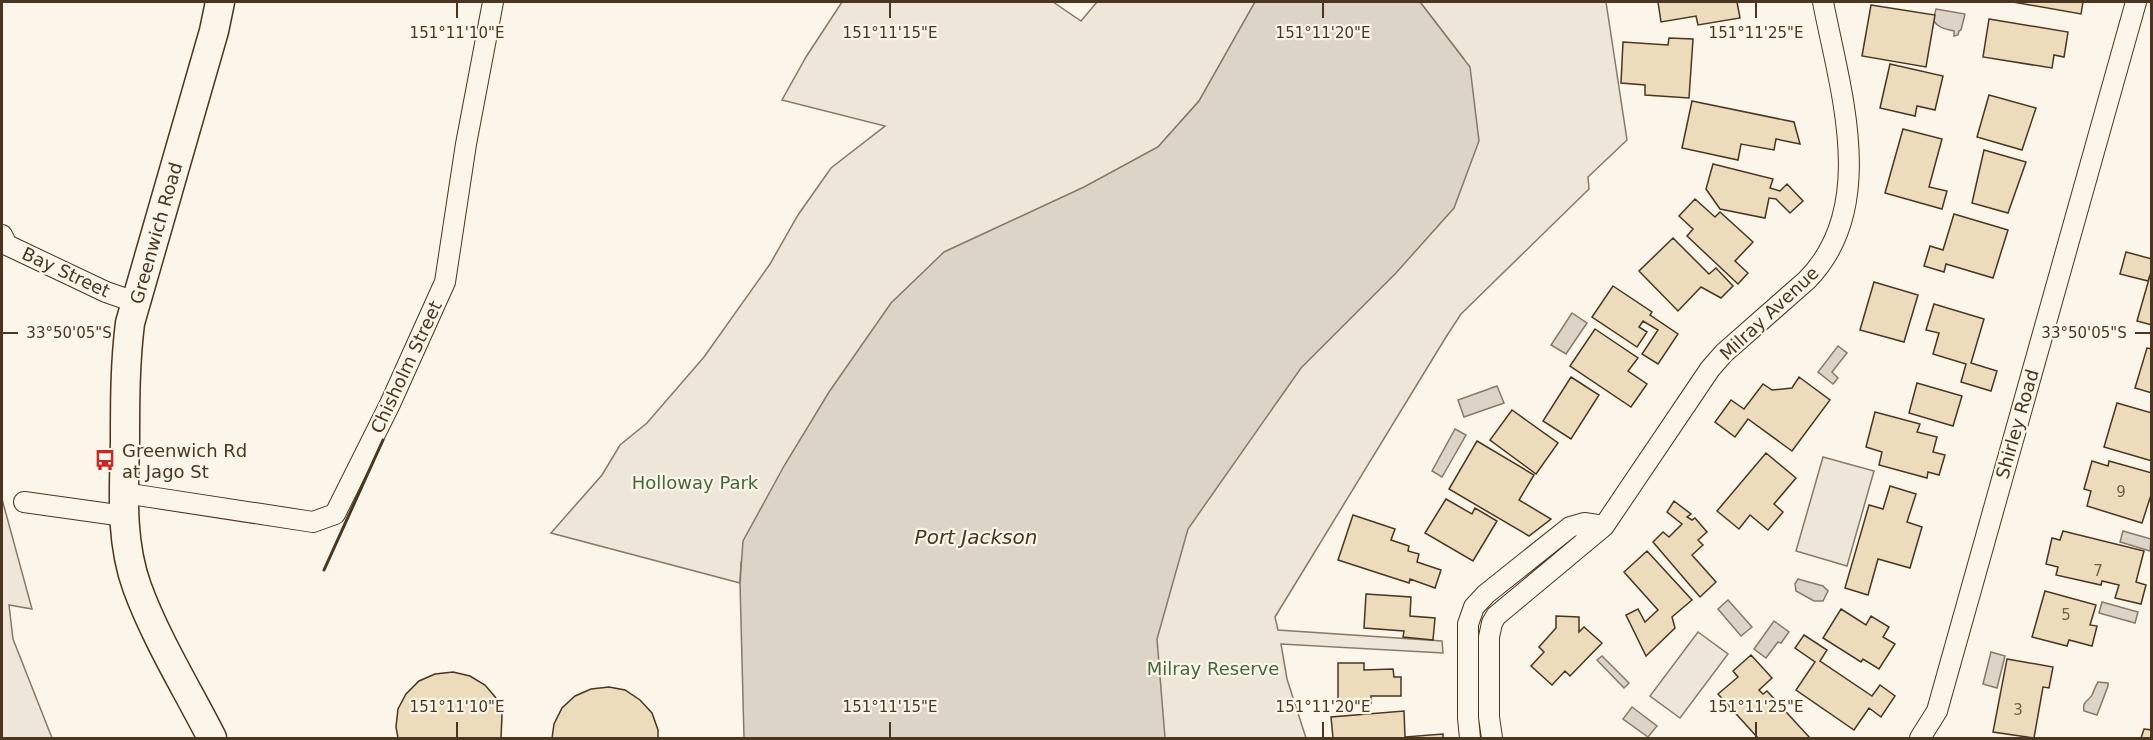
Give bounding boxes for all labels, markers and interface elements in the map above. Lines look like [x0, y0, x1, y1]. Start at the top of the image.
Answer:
text: 151°11'10"E [410, 24, 504, 42]
text: 151°11'15"E [843, 24, 937, 42]
text: 151°11'20"E [1276, 24, 1370, 42]
text: 151°11'25"E [1709, 24, 1803, 42]
street label: Greenwich Road [126, 160, 186, 306]
street label: Bay Street [19, 243, 113, 301]
street label: Milray Avenue [1715, 262, 1823, 364]
street label: Chisholm Street [366, 297, 446, 437]
text: 33°50'05"S [26, 324, 112, 342]
text: 33°50'05"S [2041, 324, 2127, 342]
street label: Shirley Road [1991, 367, 2043, 481]
place label: Greenwich Rd at Jago St [122, 440, 247, 482]
bus stop icon: Greenwich Rd at Jago St [93, 448, 117, 472]
park label: Holloway Park [632, 472, 759, 493]
house number: 9 [2116, 483, 2126, 501]
water label: Port Jackson [915, 525, 1037, 549]
house number: 7 [2093, 562, 2103, 580]
house number: 5 [2061, 606, 2071, 624]
park label: Milray Reserve [1147, 658, 1279, 679]
text: 151°11'10"E [410, 698, 504, 716]
text: 151°11'15"E [843, 698, 937, 716]
text: 151°11'20"E [1276, 698, 1370, 716]
text: 151°11'25"E [1709, 698, 1803, 716]
house number: 3 [2013, 701, 2023, 719]

